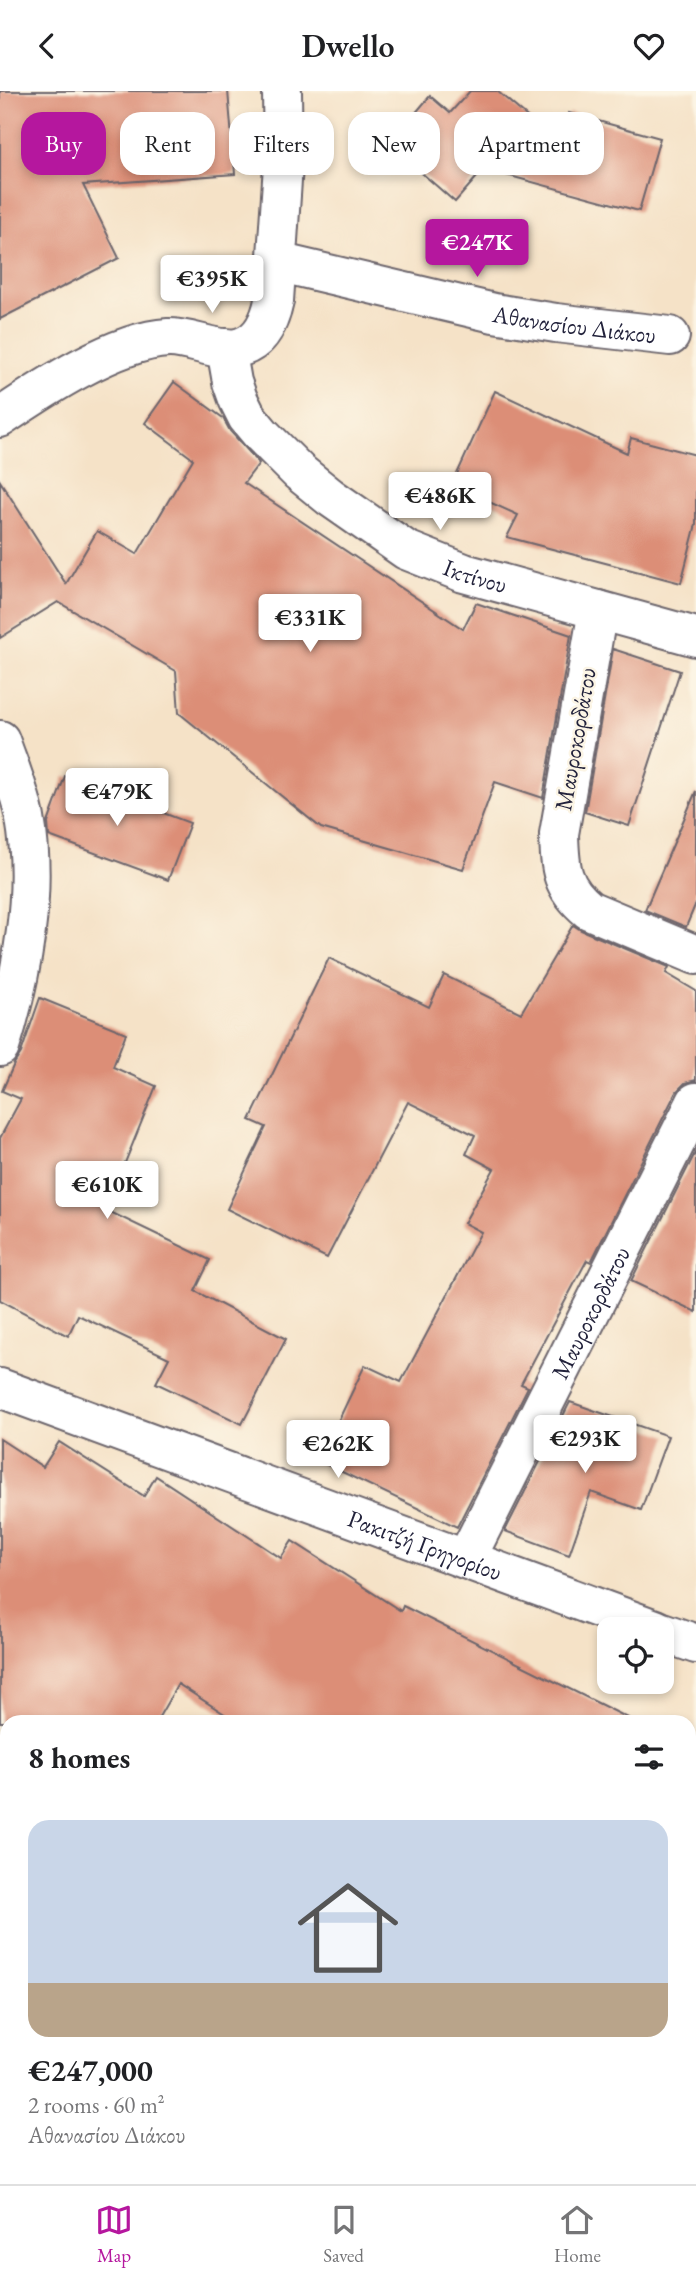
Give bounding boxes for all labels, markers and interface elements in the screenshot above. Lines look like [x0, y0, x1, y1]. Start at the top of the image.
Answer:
text: Dwello [301, 25, 395, 67]
icon: back [28, 27, 66, 65]
icon: heart [630, 27, 668, 65]
chip: Buy [21, 112, 106, 175]
chip: Rent [120, 112, 215, 175]
chip: Filters [229, 112, 334, 175]
chip: New [348, 112, 440, 175]
chip: Apartment [454, 112, 604, 175]
pin: €247K [428, 219, 526, 279]
text: €247K [441, 227, 513, 257]
pin: €395K [163, 255, 261, 315]
text: €395K [176, 263, 248, 293]
street label: Αθανασίου Διάκου [489, 297, 658, 350]
pin: €486K [391, 473, 489, 532]
text: €486K [404, 480, 476, 510]
street label: Ικτίνου [439, 551, 511, 600]
pin: €331K [261, 595, 359, 654]
text: €331K [274, 602, 346, 632]
street label: Μαυροκορδάτου [547, 665, 603, 813]
pin: €479K [68, 769, 166, 828]
text: €479K [81, 776, 153, 806]
pin: €610K [58, 1161, 156, 1221]
text: €610K [71, 1169, 143, 1199]
street label: Μαυροκορδάτου [544, 1241, 636, 1384]
pin: €293K [536, 1415, 634, 1475]
pin: €262K [289, 1421, 387, 1480]
text: €293K [549, 1423, 621, 1453]
text: €262K [302, 1428, 374, 1458]
street label: Ρακιτζή Γρηγορίου [344, 1502, 506, 1587]
map controls [597, 1617, 674, 1694]
button: locate [597, 1617, 674, 1694]
text: 8 homes [28, 1738, 130, 1777]
icon: filters [630, 1738, 668, 1776]
icon: home [285, 1865, 411, 1991]
text: €247,000 [28, 2051, 153, 2090]
text: 2 rooms · 60 m² [28, 2090, 165, 2120]
text: Αθανασίου Διάκου [28, 2120, 186, 2150]
tab: Map [95, 2201, 133, 2268]
tab: Saved [323, 2201, 364, 2268]
tab: Home [554, 2201, 601, 2268]

